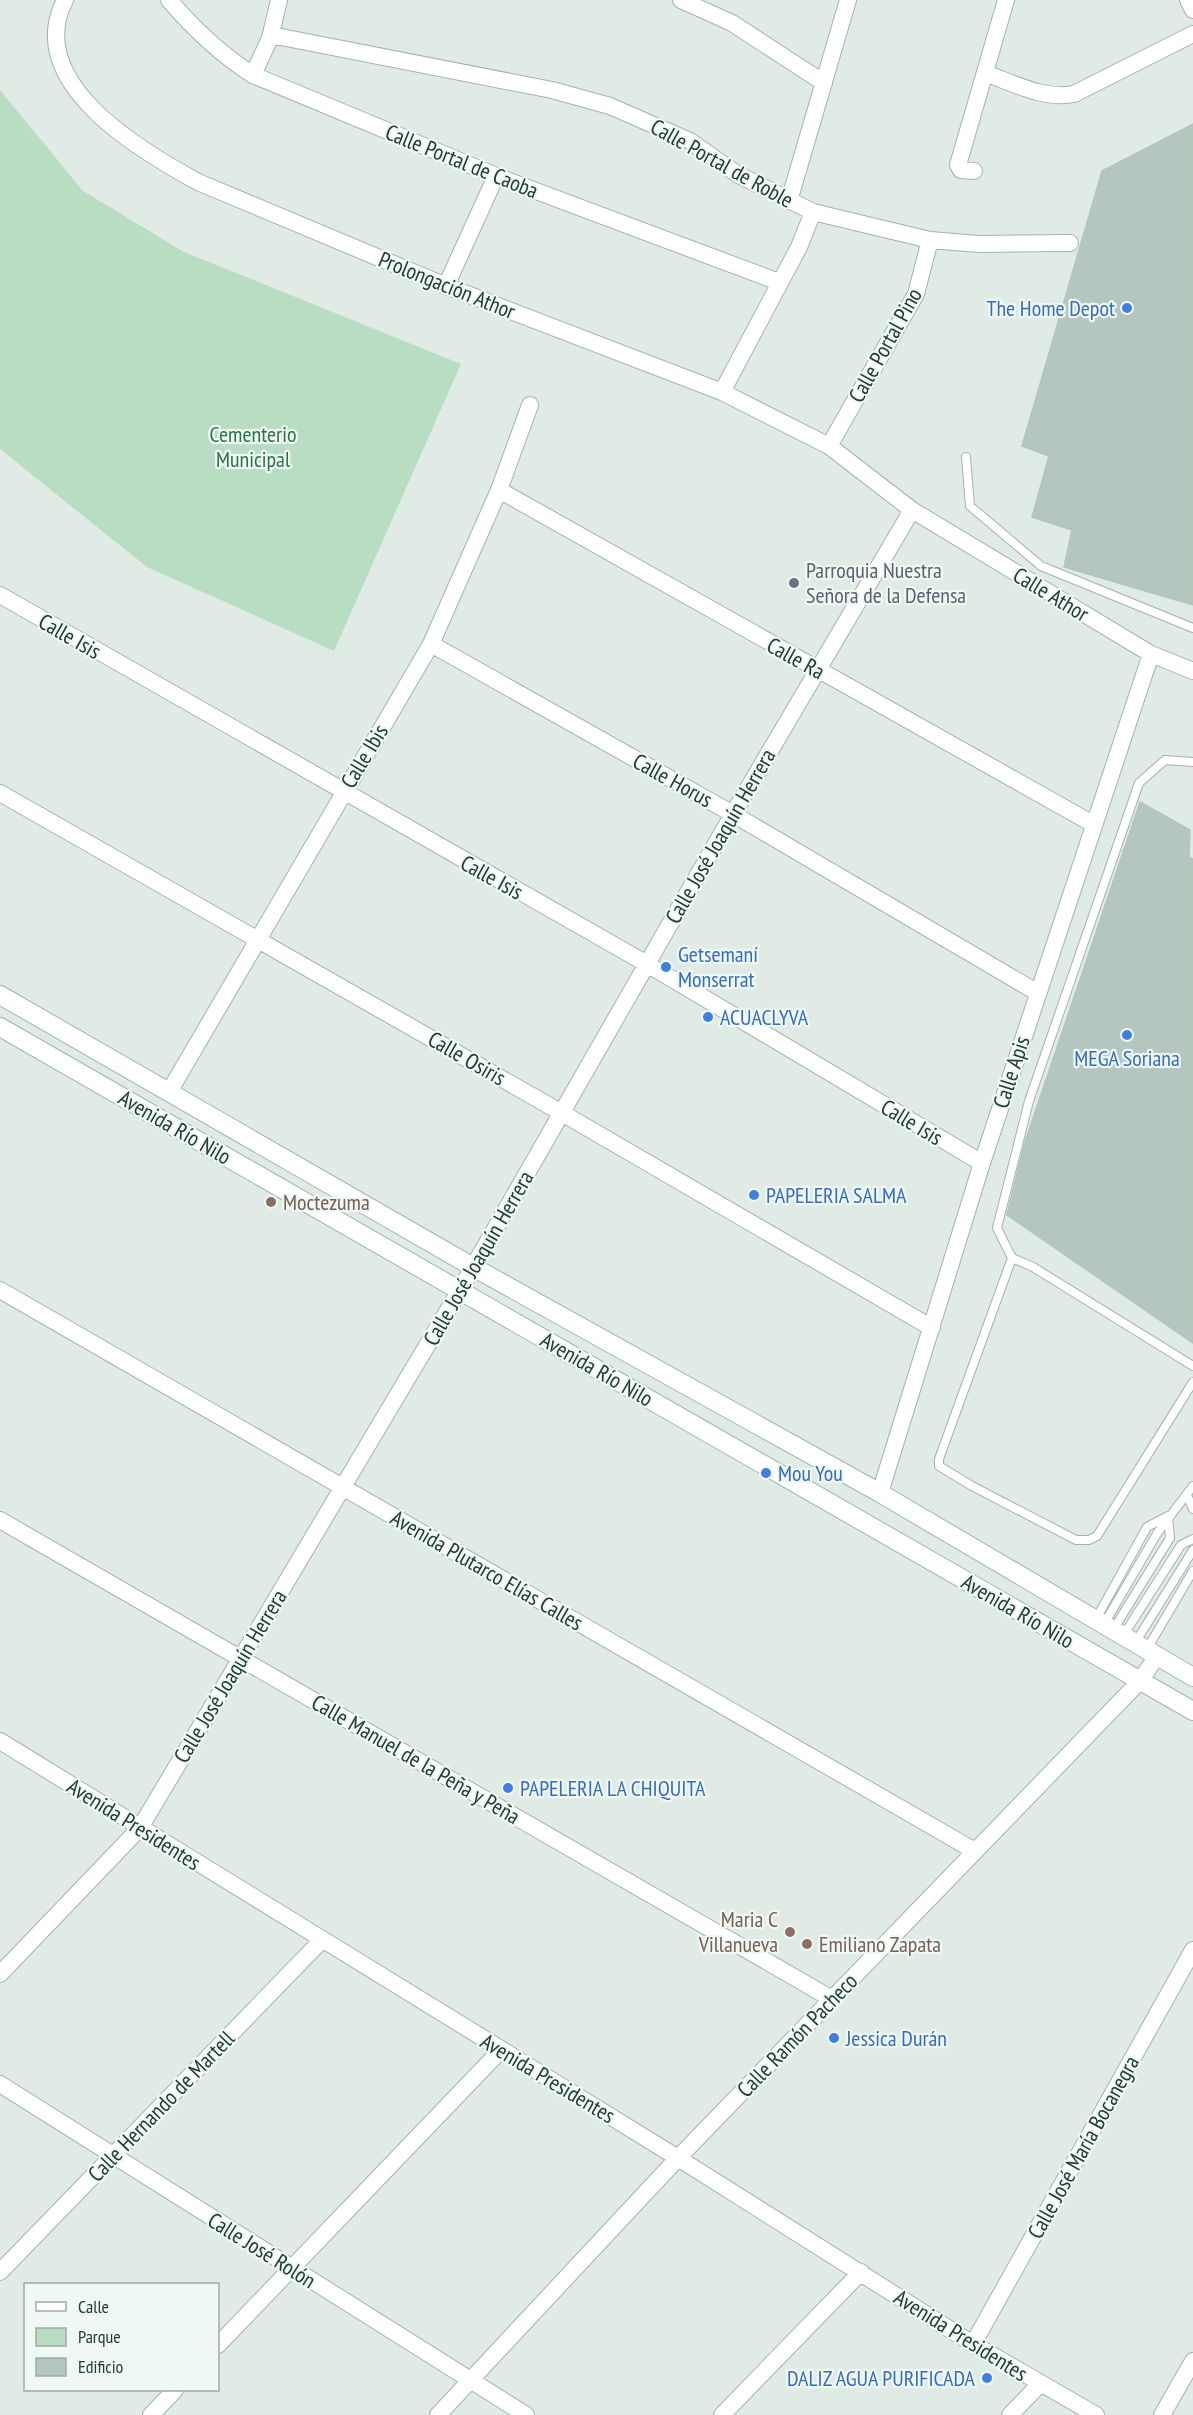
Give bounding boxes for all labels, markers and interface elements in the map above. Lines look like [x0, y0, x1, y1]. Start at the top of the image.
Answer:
street label: Calle Portal de Roble [646, 112, 798, 214]
street label: Calle Portal de Caoba [382, 118, 542, 204]
street label: Prolongación Athor [375, 245, 519, 325]
street label: Calle Portal Pino [842, 283, 928, 407]
place label: The Home Depot [987, 294, 1115, 322]
marker: The Home Depot [1120, 301, 1134, 315]
park label: Cementerio Municipal [210, 420, 296, 473]
place label: Parroquia Nuestra Señora de la Defensa [806, 556, 966, 609]
street label: Calle Athor [1008, 561, 1094, 627]
marker: Parroquia Nuestra Señora de la Defensa [787, 576, 801, 590]
street label: Calle Isis [34, 607, 106, 665]
street label: Calle Ra [762, 631, 830, 685]
street label: Calle Ibis [334, 719, 394, 793]
street label: Calle José Joaquín Herrera [659, 744, 781, 928]
street label: Calle Horus [628, 747, 718, 813]
street label: Calle Isis [456, 848, 528, 906]
place label: Getsemaní Monserrat [678, 940, 758, 993]
marker: Getsemaní Monserrat [659, 960, 673, 974]
place label: ACUACLYVA [720, 1003, 809, 1031]
marker: ACUACLYVA [701, 1010, 715, 1024]
street label: Calle Osiris [423, 1025, 511, 1091]
marker: MEGA Soriana [1120, 1028, 1134, 1042]
street label: Calle Apis [986, 1032, 1036, 1112]
place label: MEGA Soriana [1074, 1044, 1180, 1072]
street label: Avenida Río Nilo [114, 1083, 236, 1171]
street label: Calle Isis [876, 1093, 948, 1151]
street label: Calle José Joaquín Herrera [417, 1166, 539, 1350]
place label: PAPELERIA SALMA [766, 1181, 907, 1209]
place label: Moctezuma [283, 1188, 370, 1216]
marker: PAPELERIA SALMA [747, 1188, 761, 1202]
marker: Moctezuma [264, 1195, 278, 1209]
street label: Avenida Río Nilo [536, 1325, 658, 1413]
place label: Mou You [778, 1459, 843, 1487]
marker: Mou You [759, 1466, 773, 1480]
street label: Avenida Plutarco Elías Calles [386, 1504, 588, 1636]
street label: Avenida Río Nilo [957, 1567, 1079, 1655]
street label: Calle José Joaquín Herrera [167, 1584, 293, 1768]
street label: Calle Manuel de la Peña y Peña [307, 1688, 525, 1830]
street label: Avenida Presidentes [62, 1772, 206, 1876]
place label: PAPELERIA LA CHIQUITA [520, 1774, 706, 1802]
marker: PAPELERIA LA CHIQUITA [501, 1781, 515, 1795]
place label: Maria C Villanueva [698, 1905, 778, 1958]
marker: Maria C Villanueva [783, 1925, 797, 1939]
place label: Emiliano Zapata [819, 1930, 941, 1958]
marker: Emiliano Zapata [800, 1937, 814, 1951]
street label: Calle Ramón Pacheco [731, 1967, 863, 2103]
street label: Calle Hernando de Martell [82, 2024, 241, 2187]
place label: Jessica Durán [845, 2024, 947, 2052]
street label: Avenida Presidentes [476, 2027, 620, 2129]
marker: Jessica Durán [827, 2031, 841, 2045]
street label: Calle José María Bocanegra [1021, 2051, 1145, 2243]
street label: Calle José Rolón [203, 2206, 321, 2294]
legend [24, 2283, 219, 2391]
street label: Avenida Presidentes [889, 2283, 1033, 2387]
text: Calle [78, 2295, 109, 2318]
text: Parque [78, 2325, 121, 2348]
text: Edificio [78, 2355, 124, 2378]
place label: DALIZ AGUA PURIFICADA [787, 2364, 976, 2392]
marker: DALIZ AGUA PURIFICADA [980, 2371, 994, 2385]

